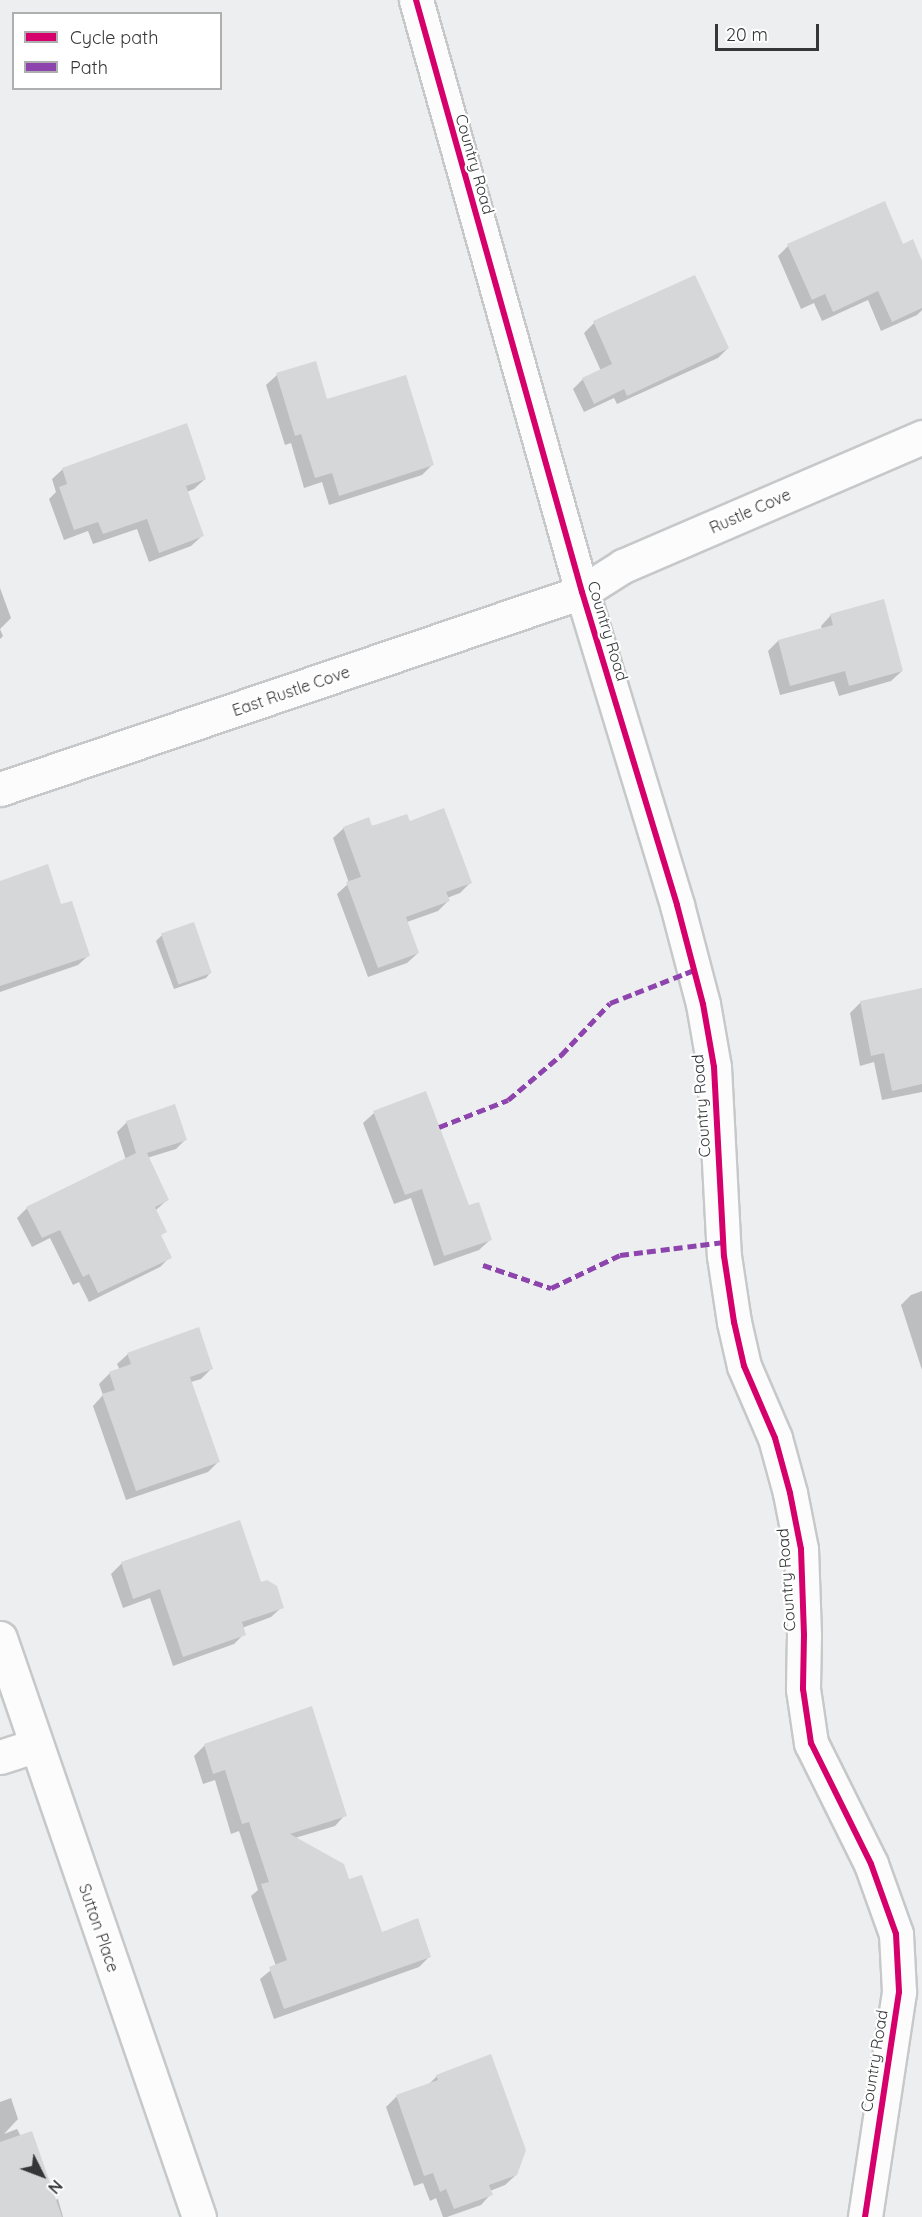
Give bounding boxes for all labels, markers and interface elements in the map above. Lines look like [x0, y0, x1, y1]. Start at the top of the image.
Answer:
legend [12, 12, 222, 90]
scale bar [718, 12, 822, 50]
text: 20 m [726, 23, 768, 46]
text: Cycle path [70, 26, 158, 49]
text: Path [70, 56, 108, 79]
street label: Country Road [452, 112, 498, 216]
street label: Rustle Cove [706, 485, 794, 537]
street label: Country Road [584, 579, 632, 683]
street label: East Rustle Cove [230, 662, 352, 720]
street label: Country Road [688, 1054, 714, 1158]
street label: Country Road [773, 1528, 799, 1632]
street label: Sutton Place [75, 1881, 123, 1975]
street label: Country Road [856, 2009, 892, 2113]
north arrow [12, 2145, 72, 2205]
text: N [44, 2176, 67, 2198]

